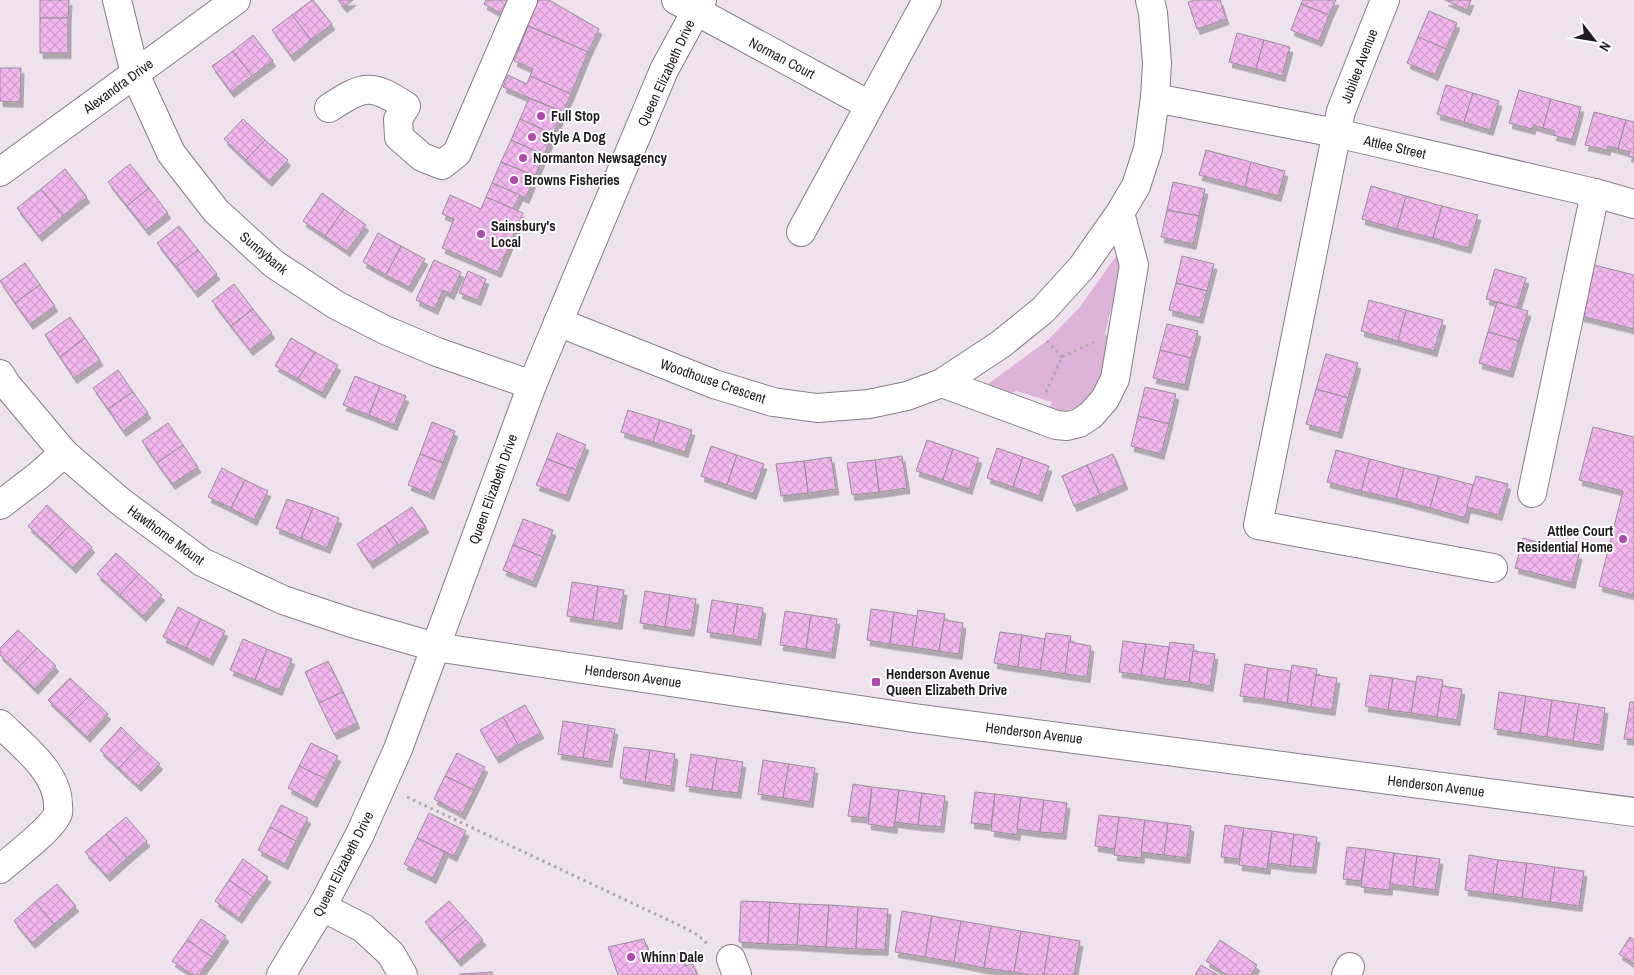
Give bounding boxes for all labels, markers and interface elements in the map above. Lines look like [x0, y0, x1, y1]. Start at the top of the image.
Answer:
north arrow [1569, 15, 1619, 65]
street label: Queen Elizabeth Drive [633, 17, 699, 129]
street label: Jubilee Avenue [1337, 26, 1381, 106]
street label: Norman Court [746, 33, 818, 83]
text: N [1595, 39, 1615, 55]
street label: Alexandra Drive [79, 55, 157, 118]
place label: Full Stop [551, 107, 600, 125]
marker: Full Stop [535, 110, 547, 122]
place label: Style A Dog [542, 128, 606, 146]
marker: Style A Dog [526, 131, 538, 143]
street label: Attlee Street [1361, 131, 1428, 163]
place label: Normanton Newsagency [533, 149, 668, 167]
marker: Normanton Newsagency [517, 152, 529, 164]
place label: Browns Fisheries [524, 171, 620, 189]
marker: Browns Fisheries [508, 174, 520, 186]
place label: Sainsbury's Local [491, 217, 556, 251]
street label: Sunnybank [236, 228, 292, 279]
marker: Sainsbury's Local [475, 228, 487, 240]
street label: Woodhouse Crescent [658, 355, 768, 407]
street label: Queen Elizabeth Drive [465, 431, 521, 547]
street label: Hawthorne Mount [124, 501, 208, 569]
place label: Attlee Court Residential Home [1517, 522, 1613, 556]
marker: Attlee Court Residential Home [1617, 533, 1629, 545]
street label: Henderson Avenue [583, 660, 683, 692]
place label: Henderson Avenue Queen Elizabeth Drive [886, 665, 1007, 699]
marker: Henderson Avenue Queen Elizabeth Drive [870, 676, 882, 688]
street label: Henderson Avenue [985, 718, 1083, 748]
street label: Henderson Avenue [1387, 771, 1485, 801]
street label: Queen Elizabeth Drive [309, 808, 377, 920]
place label: Whinn Dale [641, 948, 704, 966]
marker: Whinn Dale [625, 951, 637, 963]

